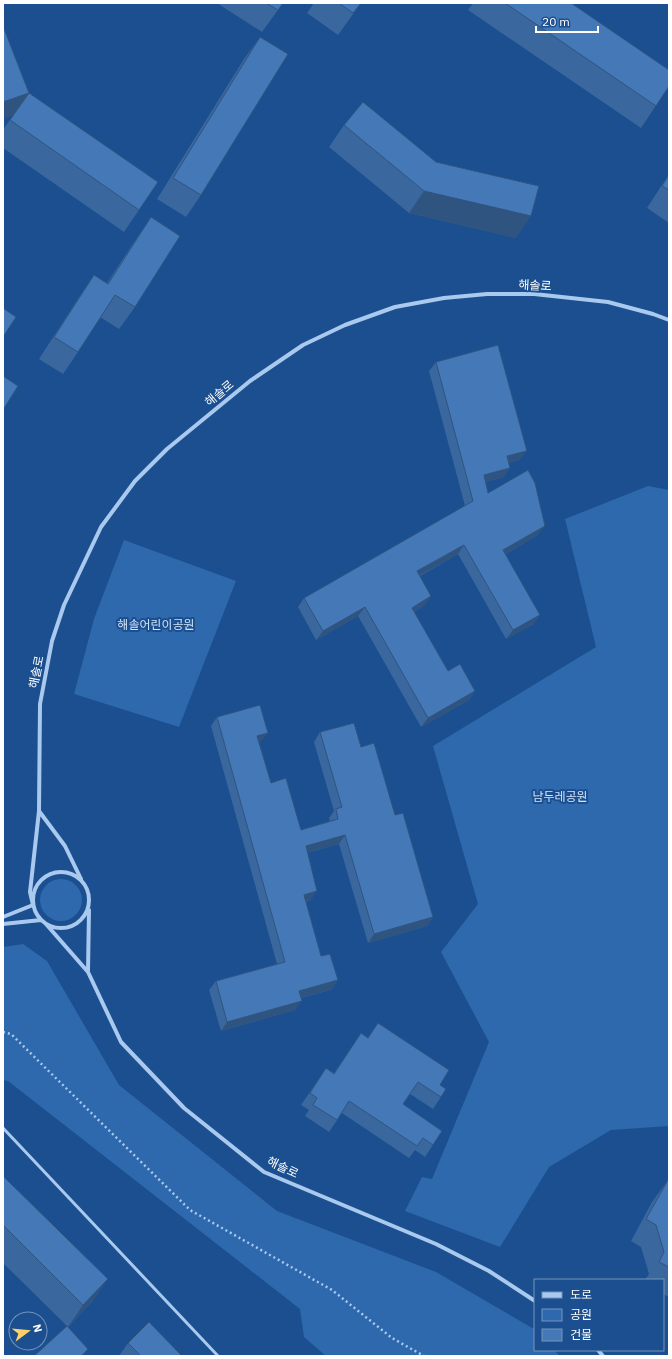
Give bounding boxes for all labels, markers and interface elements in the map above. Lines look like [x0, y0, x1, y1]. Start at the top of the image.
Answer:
scale bar [536, 8, 598, 34]
text: 20 m [542, 14, 570, 29]
street label: 해솔로 [518, 277, 552, 293]
street label: 해솔로 [201, 377, 237, 409]
park label: 해솔어린이공원 [117, 617, 195, 632]
street label: 해솔로 [25, 654, 47, 690]
park label: 남두레공원 [532, 789, 588, 804]
street label: 해솔로 [265, 1153, 301, 1181]
legend [534, 1279, 664, 1351]
text: 도로 [570, 1287, 592, 1302]
text: 공원 [570, 1307, 592, 1322]
north arrow [8, 1311, 48, 1351]
text: N [30, 1322, 45, 1334]
text: 건물 [570, 1327, 592, 1342]

